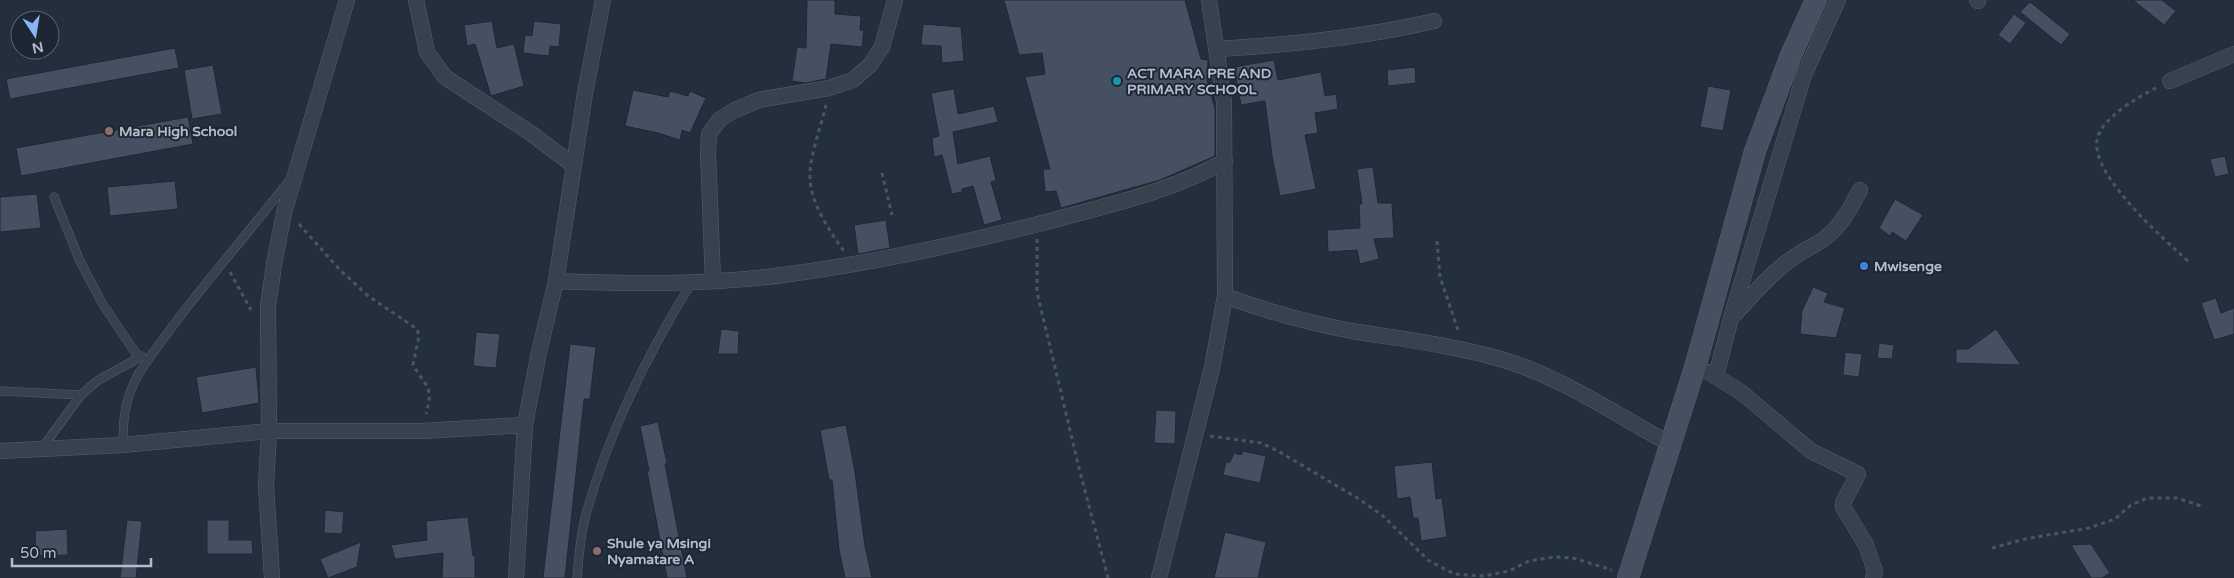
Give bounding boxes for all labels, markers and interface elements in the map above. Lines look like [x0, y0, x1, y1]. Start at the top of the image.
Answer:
north arrow [10, 10, 60, 60]
text: N [30, 38, 45, 57]
place label: ACT MARA PRE AND PRIMARY SCHOOL [1127, 65, 1272, 98]
marker: ACT MARA PRE AND PRIMARY SCHOOL [1111, 75, 1123, 87]
place label: Mara High School [119, 123, 237, 140]
marker: Mara High School [103, 125, 115, 137]
place label: Mwisenge [1874, 258, 1942, 275]
marker: Mwisenge [1858, 260, 1870, 272]
place label: Shule ya Msingi Nyamatare A [607, 535, 711, 568]
scale bar [12, 536, 151, 568]
text: 50 m [20, 544, 57, 562]
marker: Shule ya Msingi Nyamatare A [591, 545, 603, 557]

